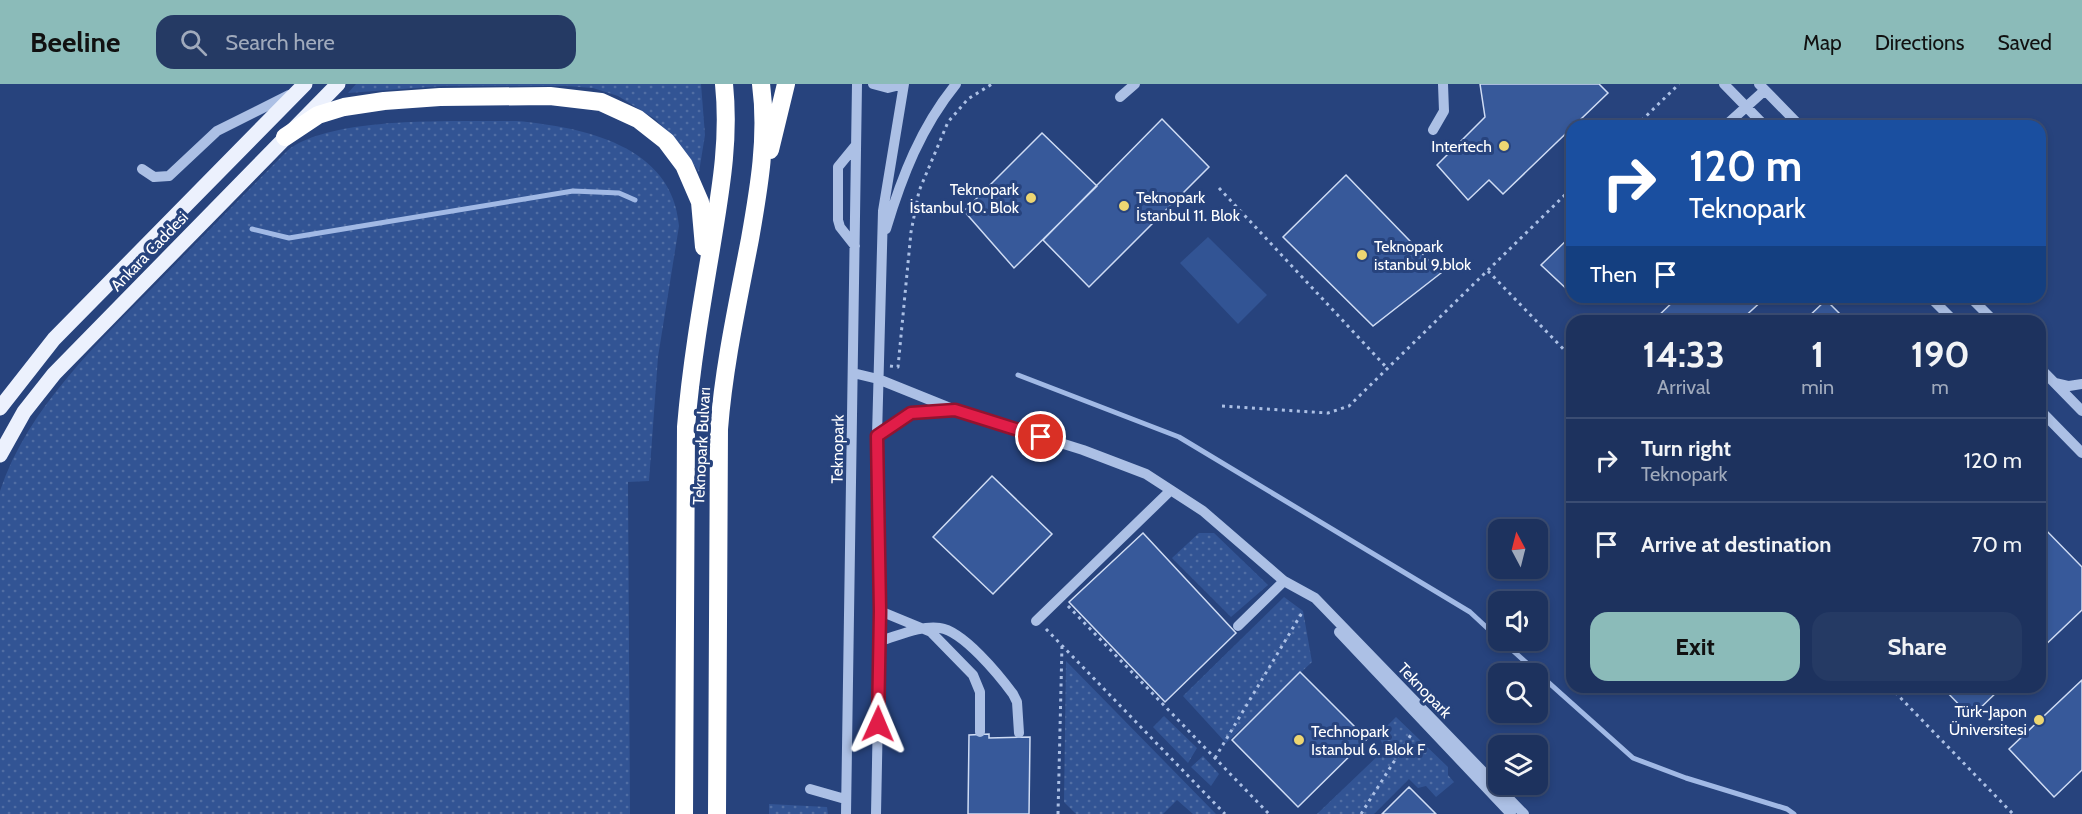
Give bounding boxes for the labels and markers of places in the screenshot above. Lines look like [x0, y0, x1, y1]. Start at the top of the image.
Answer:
place label: Intertech [1431, 137, 1492, 156]
marker: Intertech [1497, 139, 1511, 153]
place label: Teknopark İstanbul 10. Blok [909, 180, 1020, 217]
place label: Teknopark İstanbul 11. Blok [1136, 188, 1241, 225]
marker: Teknopark İstanbul 10. Blok [1024, 191, 1038, 205]
marker: Teknopark İstanbul 11. Blok [1117, 199, 1131, 213]
place label: Teknopark istanbul 9.blok [1374, 237, 1472, 274]
marker: Teknopark istanbul 9.blok [1355, 248, 1369, 262]
pin [1015, 411, 1066, 462]
place label: Türk-Japon Üniversitesi [1949, 702, 2027, 739]
marker: Türk-Japon Üniversitesi [2032, 713, 2046, 727]
place label: Technopark Istanbul 6. Blok F [1311, 722, 1426, 759]
marker: Technopark Istanbul 6. Blok F [1292, 733, 1306, 747]

